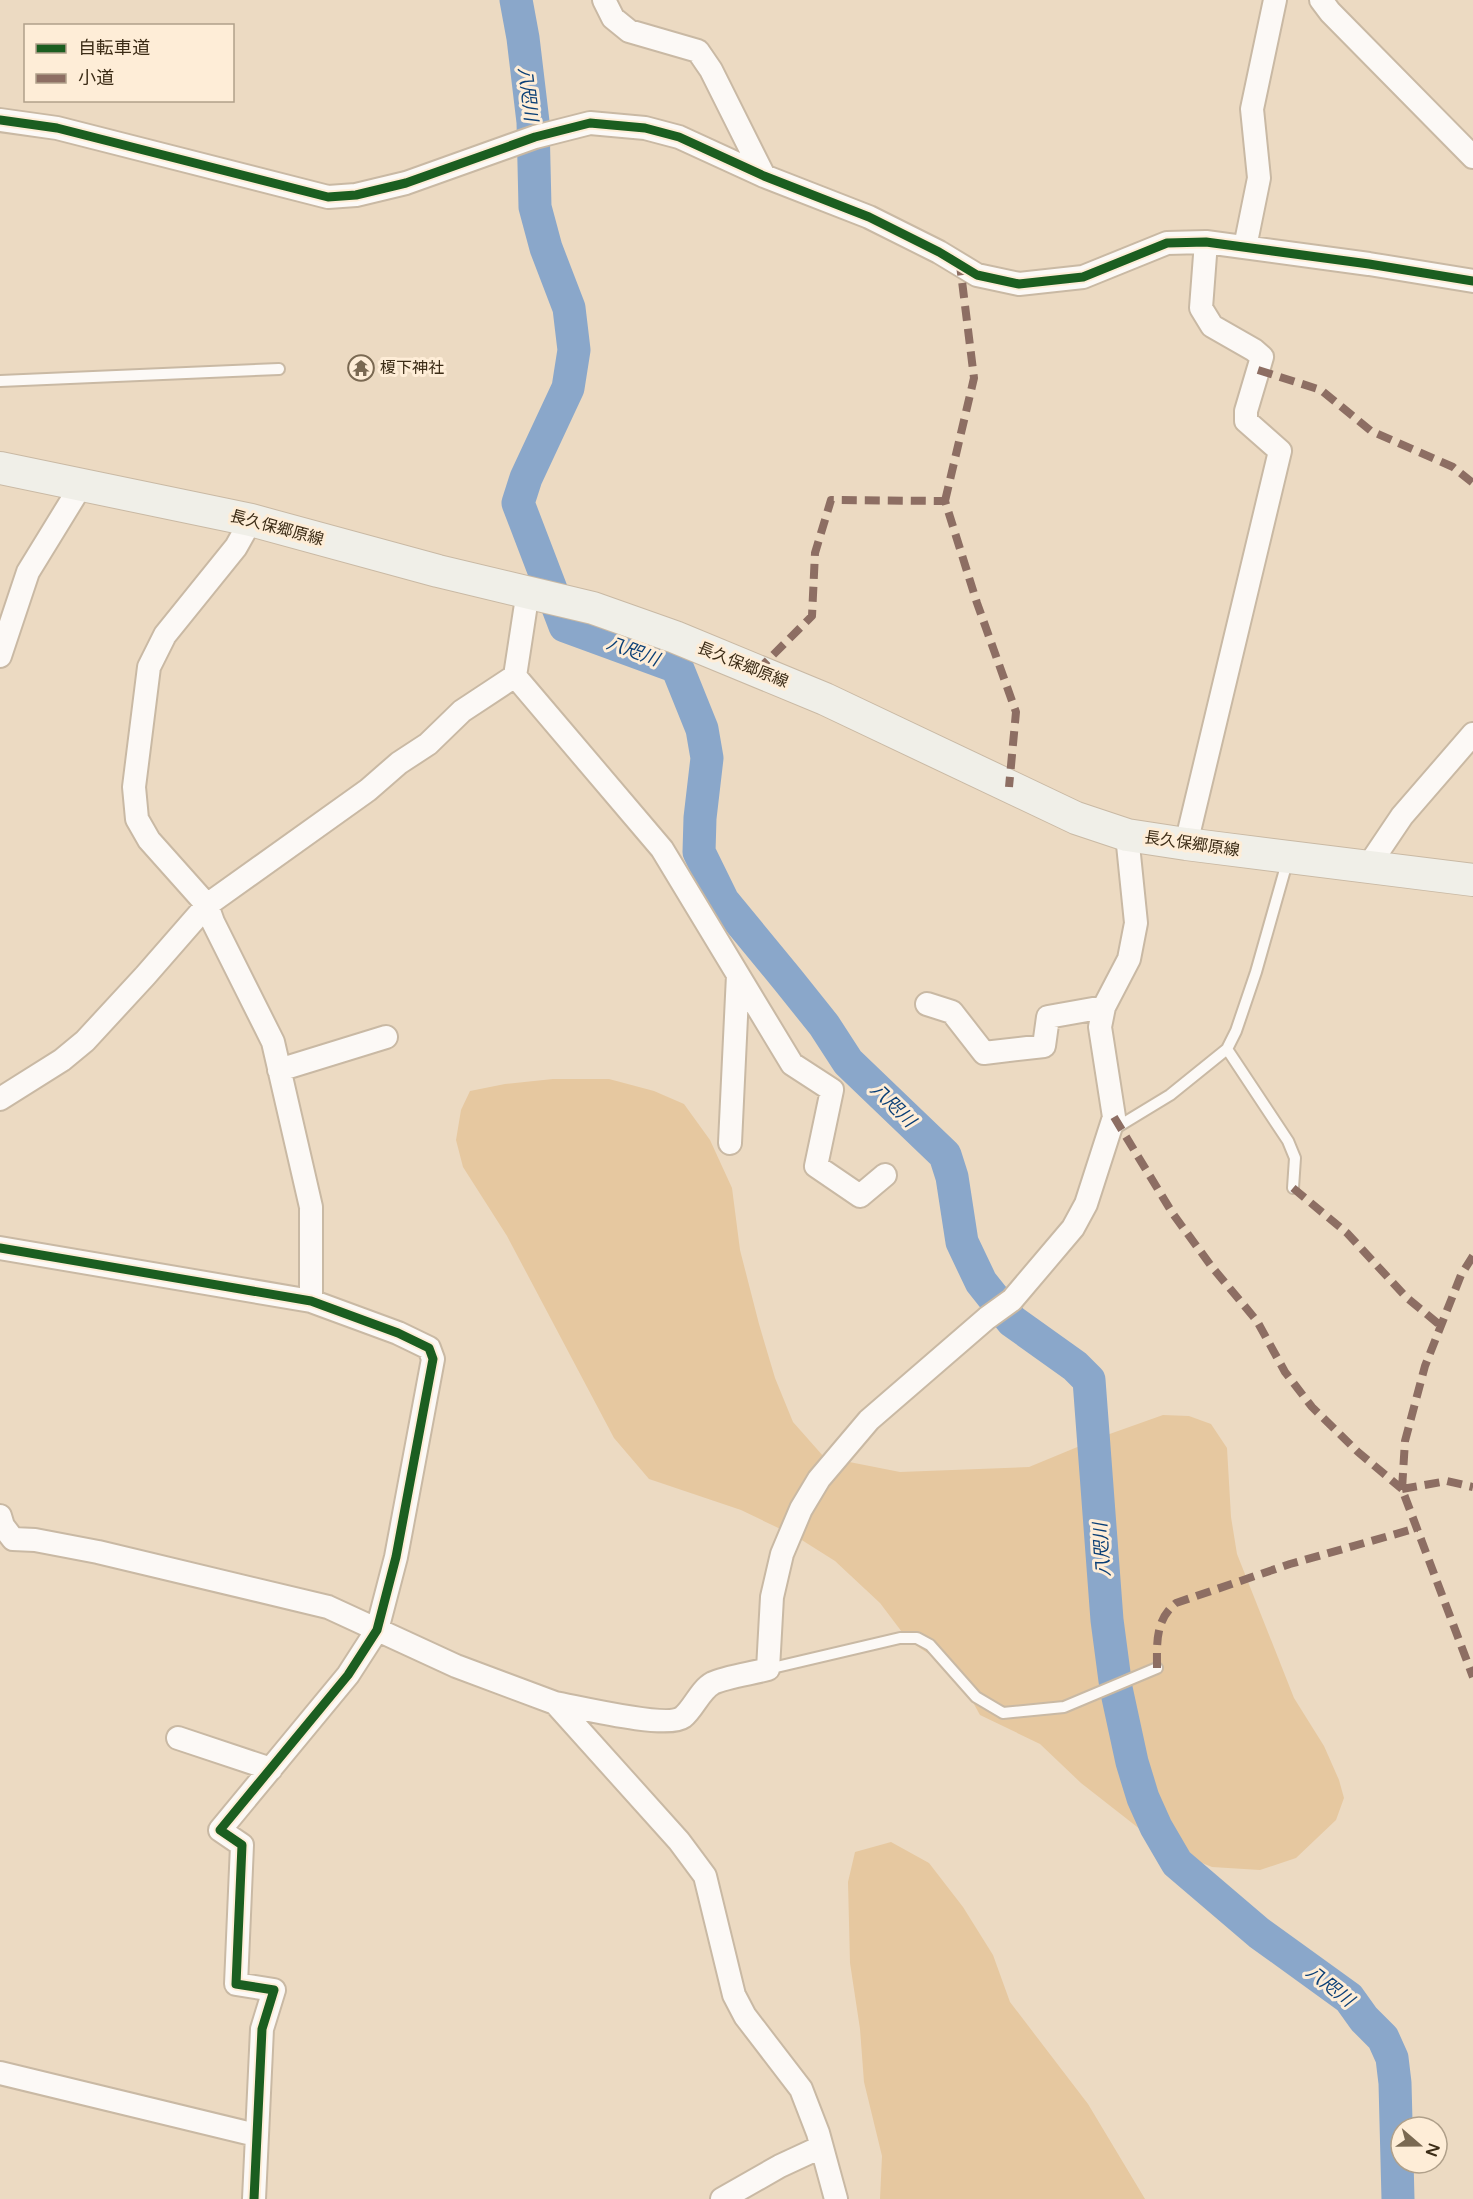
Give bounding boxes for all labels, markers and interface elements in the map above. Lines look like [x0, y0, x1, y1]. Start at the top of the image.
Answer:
legend [24, 24, 234, 102]
text: 自転車道 [78, 37, 150, 59]
water label: 八咫川 [514, 66, 542, 124]
text: 小道 [78, 67, 114, 89]
temple icon: 榎下神社 [346, 353, 376, 383]
place label: 榎下神社 [380, 358, 444, 378]
street label: 長久保郷原線 [228, 506, 326, 550]
water label: 八咫川 [604, 631, 664, 671]
street label: 長久保郷原線 [695, 638, 791, 692]
street label: 長久保郷原線 [1143, 827, 1241, 861]
water label: 八咫川 [866, 1078, 922, 1133]
water label: 八咫川 [1089, 1520, 1115, 1578]
water label: 八咫川 [1302, 1961, 1360, 2013]
north arrow [1389, 2115, 1449, 2175]
text: N [1421, 2140, 1444, 2159]

